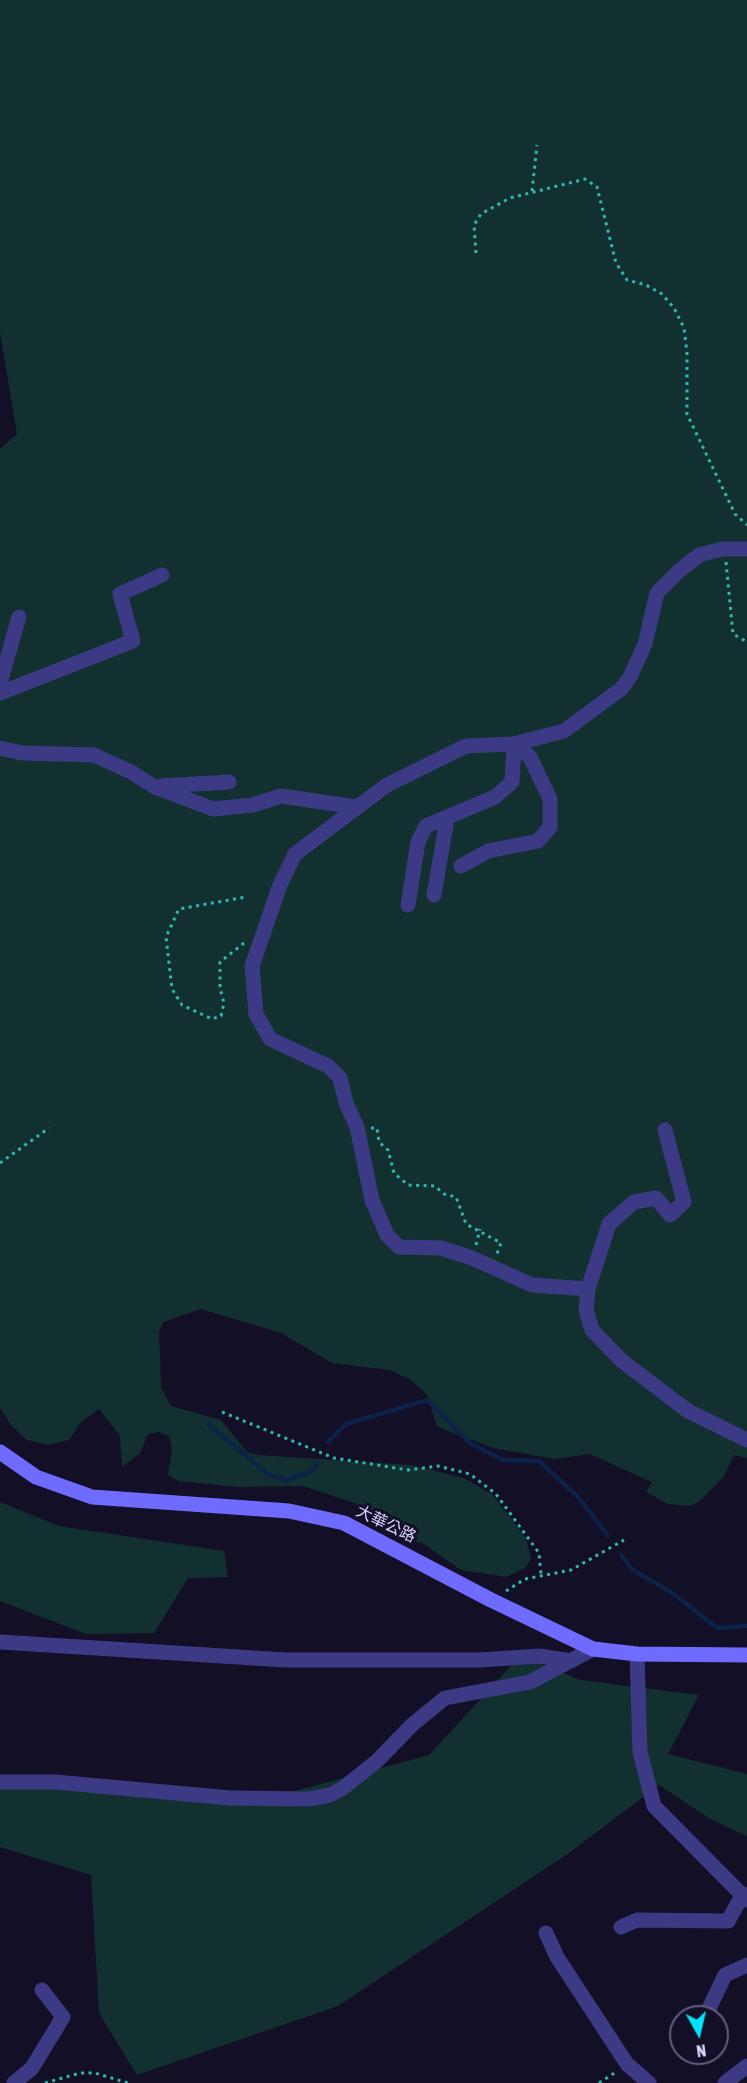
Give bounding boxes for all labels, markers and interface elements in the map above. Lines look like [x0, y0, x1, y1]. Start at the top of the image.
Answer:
street label: 大華公路 [353, 1501, 419, 1547]
north arrow [669, 2005, 729, 2065]
text: N [695, 2041, 707, 2060]

